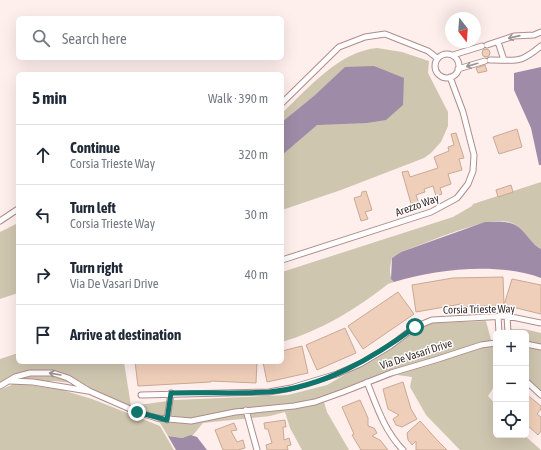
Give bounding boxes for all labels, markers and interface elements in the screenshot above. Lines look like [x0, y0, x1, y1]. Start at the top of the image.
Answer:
north arrow [445, 12, 481, 48]
search box [16, 16, 284, 60]
icon: search [30, 27, 52, 49]
text: Search here [62, 30, 127, 47]
one-way arrow [507, 34, 520, 41]
one-way arrow [465, 62, 478, 70]
text: 5 min [32, 88, 67, 108]
text: Walk · 390 m [208, 91, 268, 106]
text: Continue [70, 139, 120, 156]
icon: ahead [32, 144, 54, 166]
text: 320 m [239, 147, 268, 162]
text: Corsia Trieste Way [70, 156, 155, 171]
street label: Arezzo Way [394, 191, 441, 218]
text: Turn left [70, 199, 116, 216]
icon: left [32, 204, 54, 226]
text: 30 m [245, 207, 268, 222]
text: Corsia Trieste Way [70, 216, 155, 231]
text: Turn right [70, 259, 123, 276]
icon: right [32, 264, 54, 286]
text: 40 m [245, 267, 268, 282]
text: Via De Vasari Drive [70, 276, 159, 291]
street label: Corsia Trieste Way [443, 302, 516, 316]
route start [406, 318, 424, 336]
icon: arrive [32, 324, 54, 346]
text: Arrive at destination [70, 326, 181, 343]
map controls [493, 330, 529, 438]
button: + [493, 330, 529, 366]
street label: Via De Vasari Drive [378, 337, 454, 371]
button: − [493, 366, 529, 402]
one-way arrow [48, 370, 61, 378]
button: locate [493, 402, 529, 438]
route end [128, 403, 146, 421]

